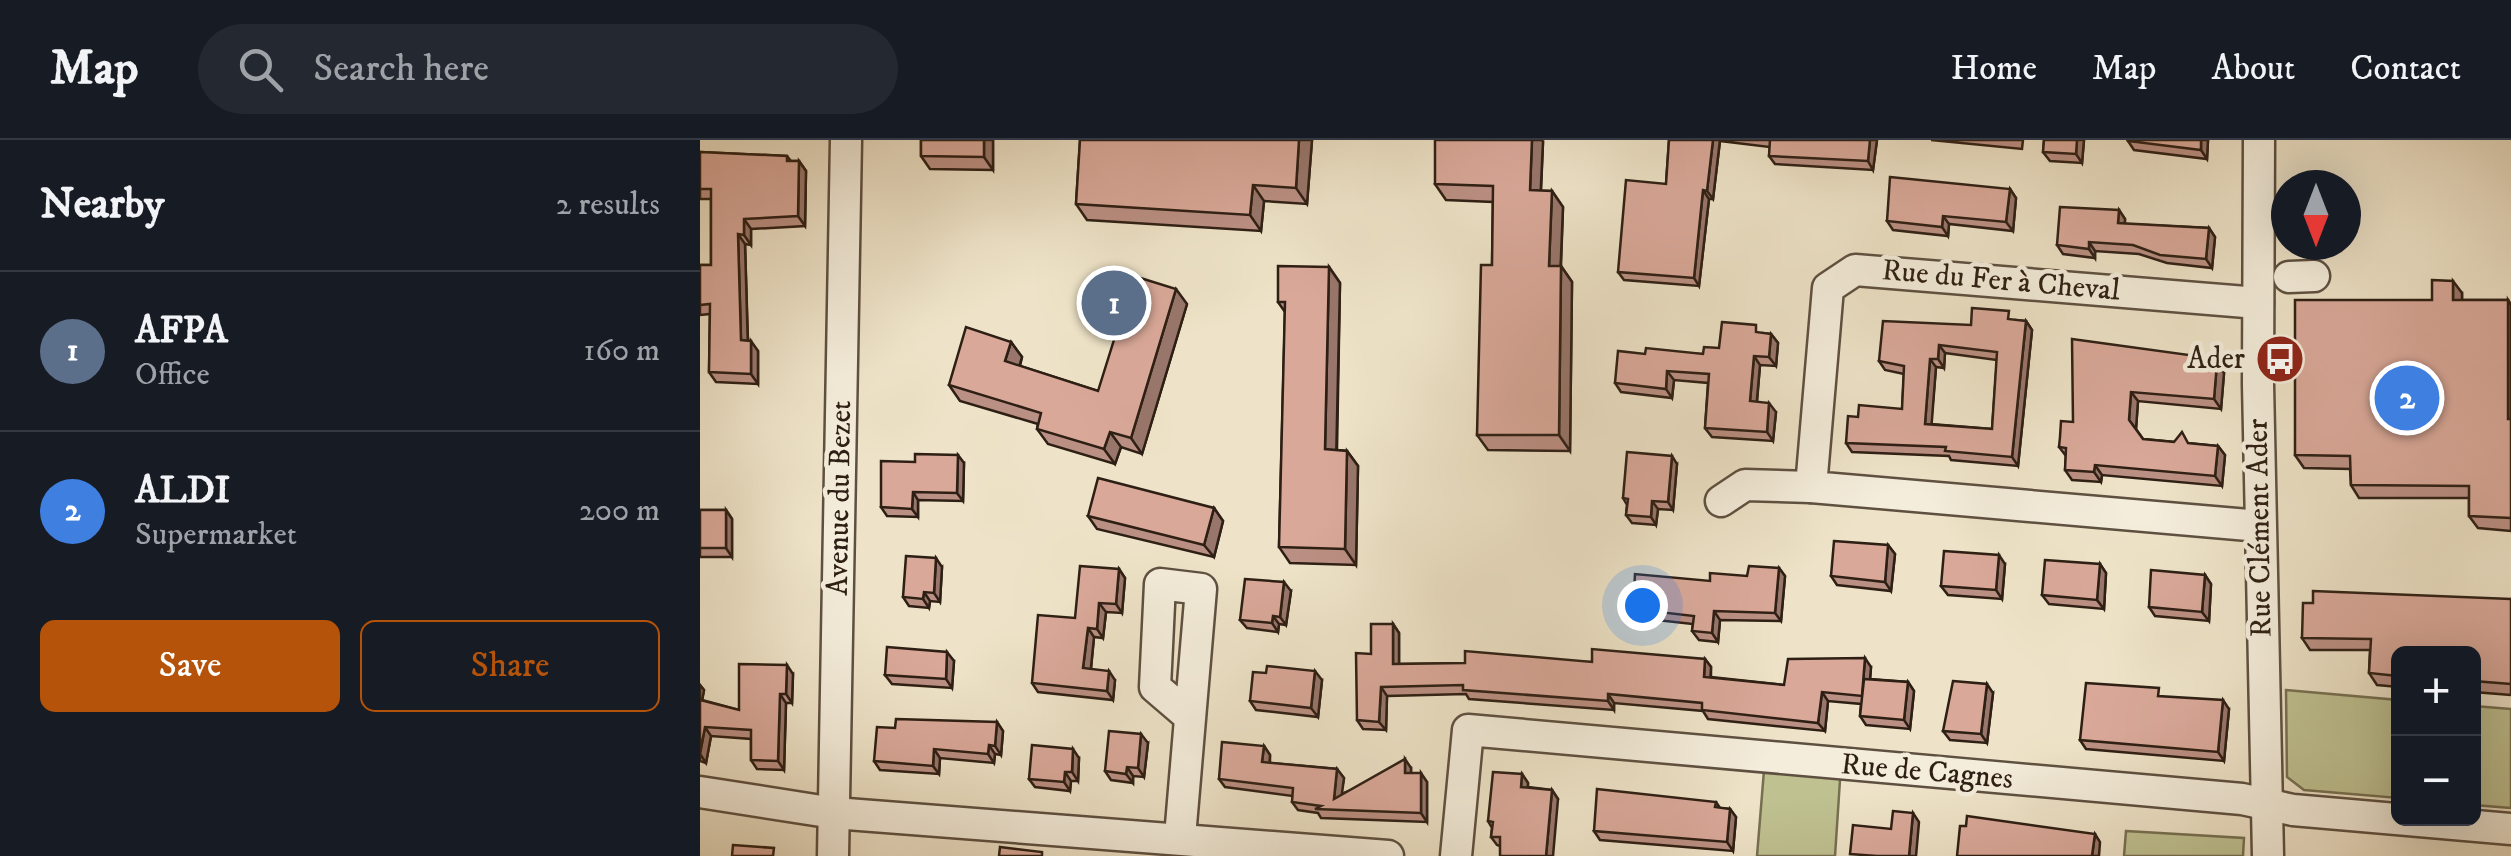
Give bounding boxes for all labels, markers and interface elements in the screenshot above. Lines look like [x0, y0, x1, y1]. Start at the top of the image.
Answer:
search box [198, 24, 898, 114]
text: Map [50, 39, 138, 99]
icon: search [233, 42, 288, 97]
text: Search here [313, 45, 489, 93]
text: Home [1950, 47, 2037, 91]
text: Map [2092, 47, 2156, 91]
text: About [2211, 47, 2295, 91]
text: Contact [2350, 47, 2461, 91]
north arrow [2271, 170, 2361, 260]
text: Nearby [40, 179, 164, 231]
text: 2 results [556, 185, 660, 225]
street label: Rue du Fer à Cheval [1880, 252, 2122, 310]
pin: 1 [1082, 266, 1146, 340]
text: AFPA [135, 307, 228, 355]
text: 1 [67, 331, 78, 371]
text: 160 m [584, 331, 660, 371]
bus stop icon: Ader [2254, 333, 2306, 385]
place label: Ader [2187, 341, 2245, 378]
text: Office [135, 355, 210, 395]
pin: 2 [2374, 360, 2440, 436]
street label: Avenue du Bezet [820, 400, 860, 596]
street label: Rue Clément Ader [2240, 418, 2280, 638]
text: ALDI [135, 467, 230, 515]
text: 2 [65, 491, 80, 531]
text: 200 m [579, 491, 660, 531]
text: Supermarket [135, 515, 297, 555]
your location [1617, 580, 1668, 631]
button: Save [40, 620, 340, 712]
button: Share [360, 620, 660, 712]
map controls [2391, 646, 2481, 826]
button: + [2391, 646, 2481, 736]
button: − [2391, 736, 2481, 826]
street label: Rue de Cagnes [1839, 746, 2015, 798]

